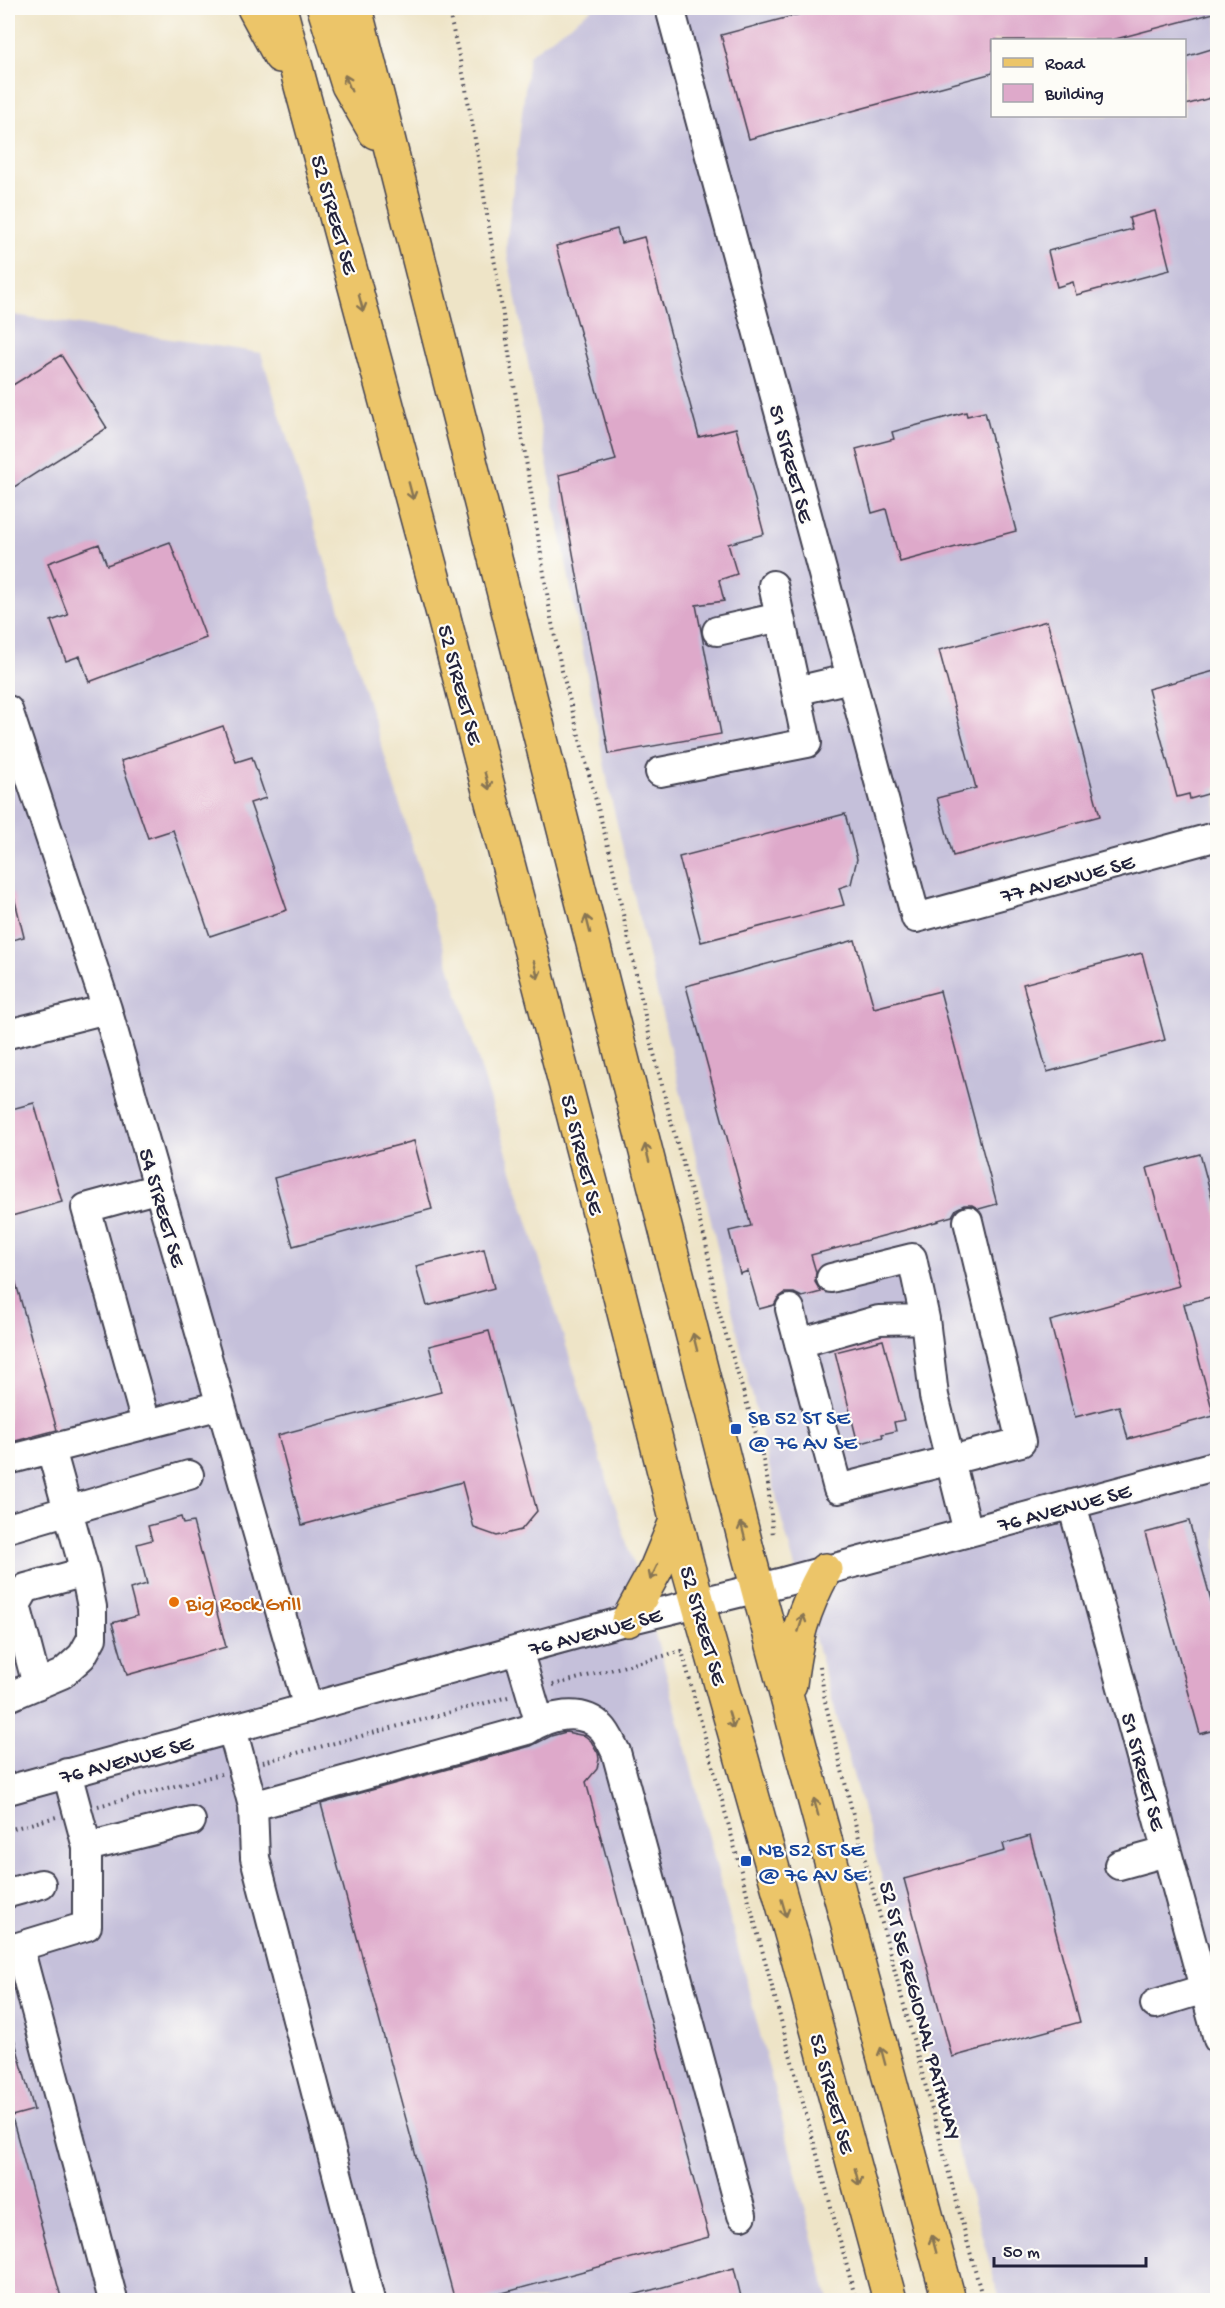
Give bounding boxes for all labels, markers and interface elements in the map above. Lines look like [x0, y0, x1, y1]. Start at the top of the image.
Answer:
legend [991, 39, 1186, 117]
text: Road [1045, 55, 1086, 76]
one-way arrow [342, 74, 353, 92]
text: Building [1044, 85, 1104, 106]
street label: 52 STREET SE [303, 153, 362, 279]
one-way arrow [355, 293, 367, 312]
street label: 51 STREET SE [761, 402, 818, 527]
one-way arrow [406, 481, 417, 500]
street label: 52 STREET SE [430, 622, 487, 749]
one-way arrow [482, 771, 494, 790]
street label: 77 AVENUE SE [998, 850, 1139, 911]
one-way arrow [582, 915, 594, 934]
one-way arrow [531, 960, 543, 979]
street label: 52 STREET SE [553, 1092, 608, 1219]
one-way arrow [640, 1144, 652, 1163]
street label: 54 STREET SE [131, 1146, 190, 1272]
one-way arrow [688, 1333, 700, 1352]
place label: SB 52 ST SE @ 76 AV SE [748, 1407, 858, 1458]
marker: SB 52 ST SE @ 76 AV SE [729, 1422, 743, 1436]
street label: 76 AVENUE SE [995, 1479, 1136, 1540]
one-way arrow [736, 1522, 748, 1541]
one-way arrow [648, 1562, 660, 1580]
street label: 52 STREET SE [672, 1564, 731, 1690]
place label: Big Rock Grill [185, 1593, 301, 1619]
marker: Big Rock Grill [167, 1595, 181, 1609]
street label: 76 AVENUE SE [526, 1603, 667, 1664]
one-way arrow [796, 1614, 807, 1633]
one-way arrow [726, 1710, 738, 1729]
street label: 51 STREET SE [1113, 1710, 1170, 1835]
street label: 76 AVENUE SE [57, 1731, 198, 1792]
one-way arrow [810, 1797, 821, 1816]
place label: NB 52 ST SE @ 76 AV SE [758, 1839, 868, 1890]
marker: NB 52 ST SE @ 76 AV SE [739, 1854, 753, 1868]
street label: 52 ST SE REGIONAL PATHWAY [871, 1879, 965, 2143]
one-way arrow [779, 1898, 790, 1917]
street label: 52 STREET SE [802, 2031, 859, 2158]
one-way arrow [877, 2047, 888, 2066]
one-way arrow [851, 2167, 863, 2186]
scale bar [994, 2230, 1146, 2268]
one-way arrow [927, 2235, 939, 2254]
text: 50 m [1003, 2243, 1040, 2264]

